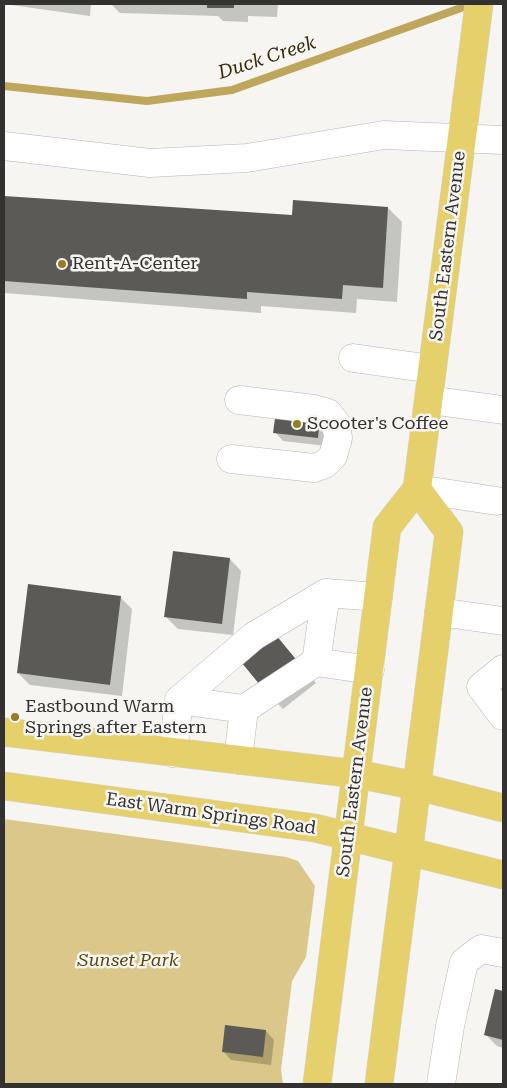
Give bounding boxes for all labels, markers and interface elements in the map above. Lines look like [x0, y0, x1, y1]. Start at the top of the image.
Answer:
water label: Duck Creek [215, 31, 319, 85]
street label: South Eastern Avenue [426, 150, 470, 342]
place label: Rent-A-Center [72, 253, 198, 275]
marker: Rent-A-Center [56, 258, 68, 270]
place label: Scooter's Coffee [307, 413, 448, 435]
marker: Scooter's Coffee [291, 418, 303, 430]
street label: South Eastern Avenue [333, 686, 377, 878]
place label: Eastbound Warm Springs after Eastern [25, 696, 207, 739]
marker: Eastbound Warm Springs after Eastern [9, 711, 21, 723]
street label: East Warm Springs Road [105, 789, 317, 839]
park label: Sunset Park [78, 950, 178, 972]

